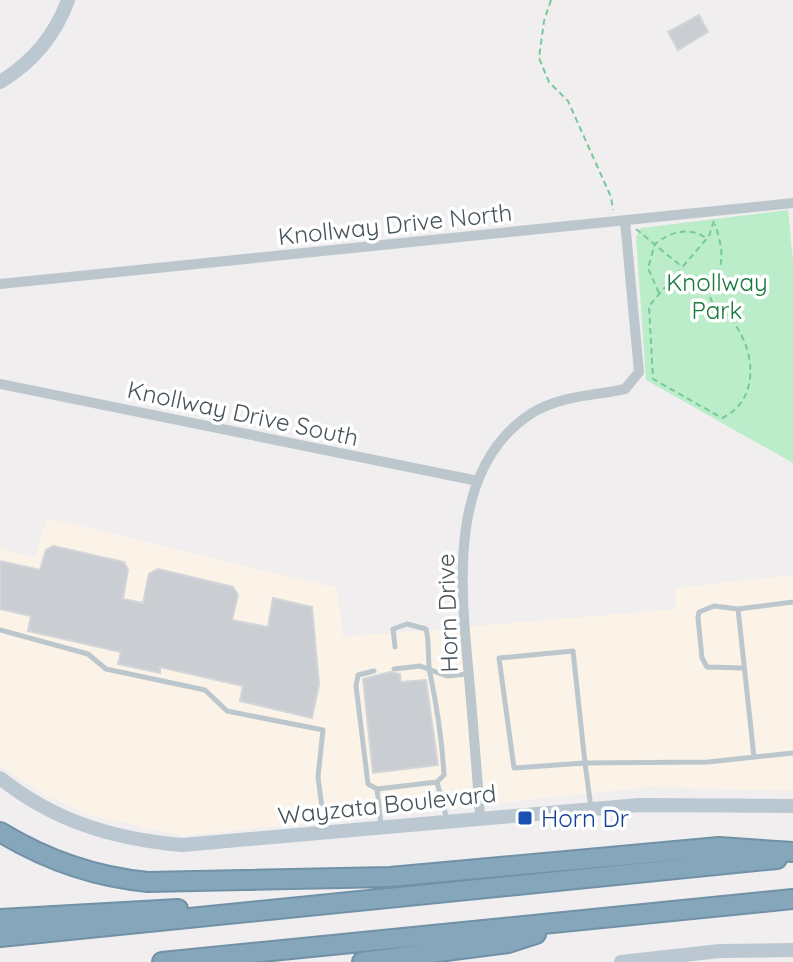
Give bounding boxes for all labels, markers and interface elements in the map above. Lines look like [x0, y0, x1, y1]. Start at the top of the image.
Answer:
street label: Knollway Drive North [276, 197, 514, 251]
park label: Knollway Park [666, 267, 768, 325]
street label: Knollway Drive South [125, 374, 361, 452]
street label: Horn Drive [430, 553, 464, 673]
street label: Wayzata Boulevard [276, 778, 498, 830]
place label: Horn Dr [541, 803, 629, 833]
marker: Horn Dr [516, 809, 534, 827]

